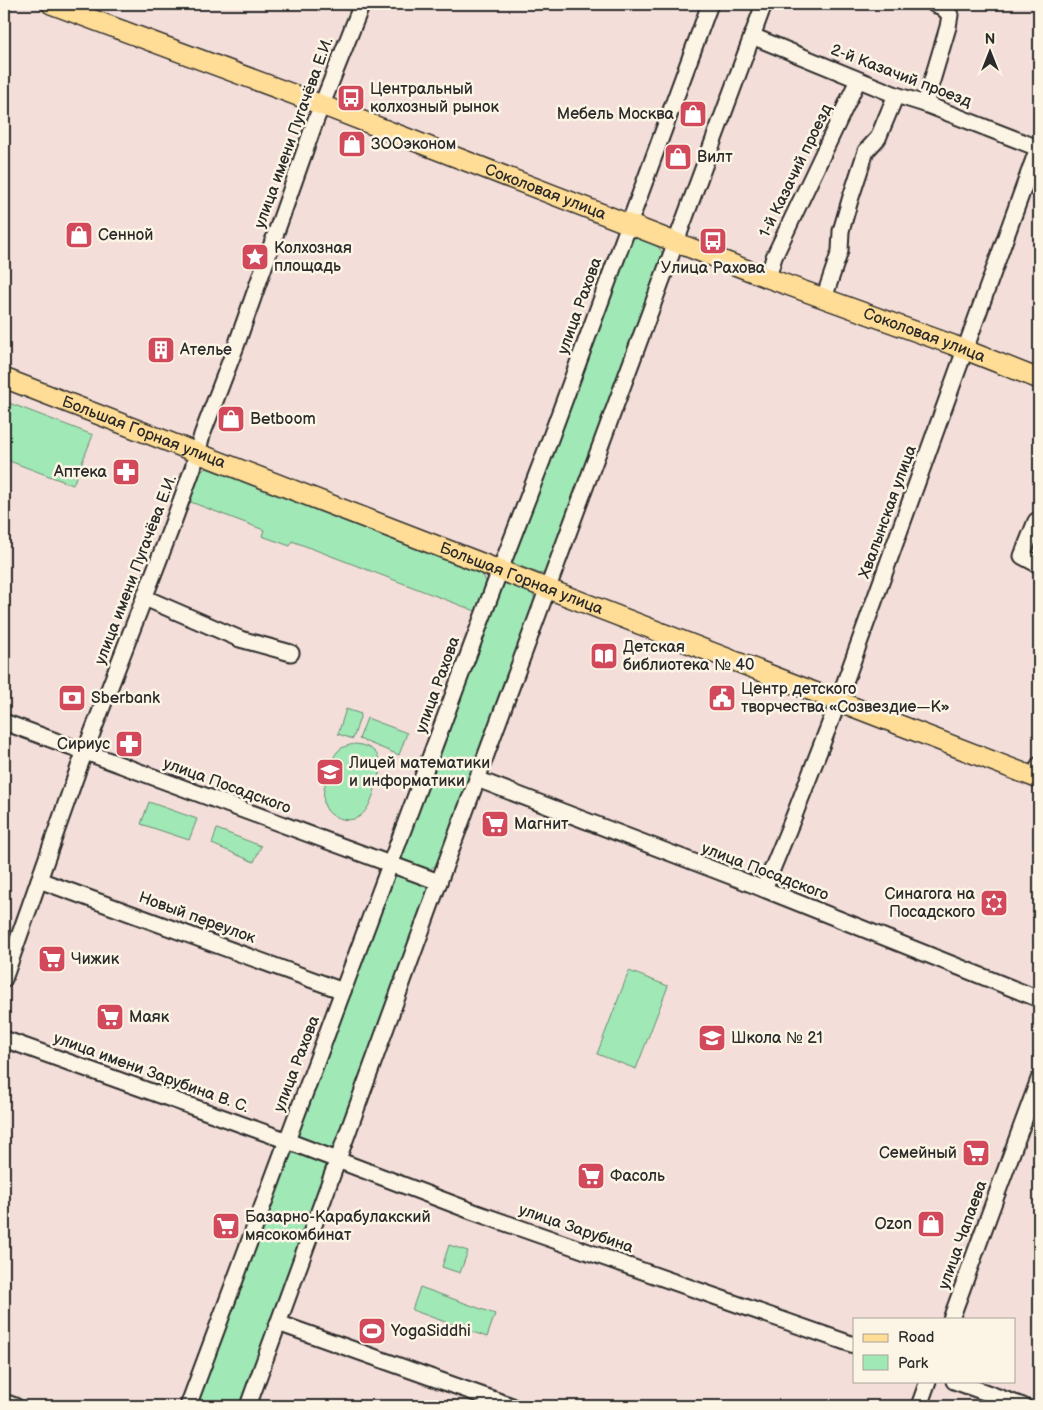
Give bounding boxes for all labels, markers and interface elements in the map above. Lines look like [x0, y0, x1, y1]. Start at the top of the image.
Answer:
north arrow [966, 28, 1016, 78]
text: N [985, 31, 995, 48]
street label: улица имени Пугачёва Е.И. [251, 35, 337, 231]
street label: 2-й Казачий проезд [828, 40, 974, 112]
place label: Центральный колхозный рынок [370, 80, 499, 117]
bus stop icon: Центральный колхозный рынок [336, 83, 366, 113]
shop icon: Мебель Москва [678, 99, 708, 129]
street label: 1-й Казачий проезд [755, 101, 837, 241]
place label: Мебель Москва [557, 105, 675, 124]
shop icon: ЗООэконом [337, 129, 367, 159]
place label: ЗООэконом [371, 135, 456, 154]
shop icon: Вилт [663, 142, 693, 172]
place label: Вилт [697, 148, 733, 167]
street label: Соколовая улица [482, 160, 609, 224]
shop icon: Сенной [64, 220, 94, 250]
place label: Сенной [98, 226, 153, 245]
bus stop icon: Улица Рахова [698, 226, 728, 256]
place label: Колхозная площадь [274, 239, 352, 276]
place icon: Колхозная площадь [240, 242, 270, 272]
street label: улица Рахова [554, 255, 606, 357]
place label: Улица Рахова [661, 259, 766, 278]
street label: Соколовая улица [861, 304, 989, 366]
building icon: Ателье [146, 335, 176, 365]
place label: Ателье [179, 341, 232, 360]
street label: Большая Горная улица [59, 392, 229, 473]
shop icon: Betboom [216, 404, 246, 434]
place label: Betboom [250, 410, 316, 429]
street label: Хвалынская улица [855, 442, 921, 581]
pharmacy icon: Аптека [111, 457, 141, 487]
place label: Аптека [53, 463, 108, 482]
street label: улица имени Пугачёва Е.И. [91, 472, 181, 668]
street label: Большая Горная улица [437, 538, 606, 619]
street label: улица Рахова [412, 634, 464, 736]
place label: Детская библиотека № 40 [623, 638, 755, 675]
library icon: Детская библиотека № 40 [589, 641, 619, 671]
place label: Центр детского творчества «Созвездие—К» [741, 680, 950, 717]
bank icon: Sberbank [57, 683, 87, 713]
public building icon: Центр детского творчества «Созвездие—К» [707, 683, 737, 713]
place label: Sberbank [91, 689, 160, 708]
pharmacy icon: Сириус [114, 729, 144, 759]
place label: Сириус [57, 735, 110, 754]
street label: улица Посадского [160, 754, 294, 818]
place label: Лицей математики и информатики [348, 754, 490, 791]
school or university icon: Лицей математики и информатики [315, 757, 345, 787]
supermarket icon: Магнит [480, 809, 510, 839]
place label: Магнит [514, 815, 569, 834]
street label: улица Посадского [699, 839, 831, 905]
place label: Синагога на Посадского [884, 885, 976, 922]
street label: Новый переулок [136, 888, 258, 948]
synagogue icon: Синагога на Посадского [979, 888, 1009, 918]
supermarket icon: Чижик [37, 944, 67, 974]
place label: Чижик [71, 950, 120, 969]
supermarket icon: Маяк [95, 1002, 125, 1032]
place label: Маяк [129, 1008, 170, 1027]
street label: улица Рахова [270, 1013, 324, 1115]
school or university icon: Школа № 21 [697, 1023, 727, 1053]
street label: улица имени Зарубина В. С. [51, 1029, 251, 1117]
place label: Школа № 21 [731, 1029, 823, 1048]
supermarket icon: Семейный [961, 1138, 991, 1168]
place label: Семейный [879, 1144, 957, 1163]
supermarket icon: Фасоль [576, 1161, 606, 1191]
place label: Фасоль [610, 1167, 665, 1186]
street label: улица Чапаева [935, 1178, 992, 1292]
street label: улица Зарубина [516, 1200, 636, 1258]
place label: Базарно-Карабулакский мясокомбинат [245, 1208, 431, 1245]
shop icon: Ozon [916, 1209, 946, 1239]
supermarket icon: Базарно-Карабулакский мясокомбинат [211, 1211, 241, 1241]
place label: Ozon [874, 1215, 912, 1234]
sports icon: YogaSiddhi [357, 1316, 387, 1346]
legend [853, 1318, 1016, 1382]
place label: YogaSiddhi [390, 1322, 471, 1341]
text: Road [898, 1328, 934, 1347]
text: Park [898, 1354, 929, 1373]

